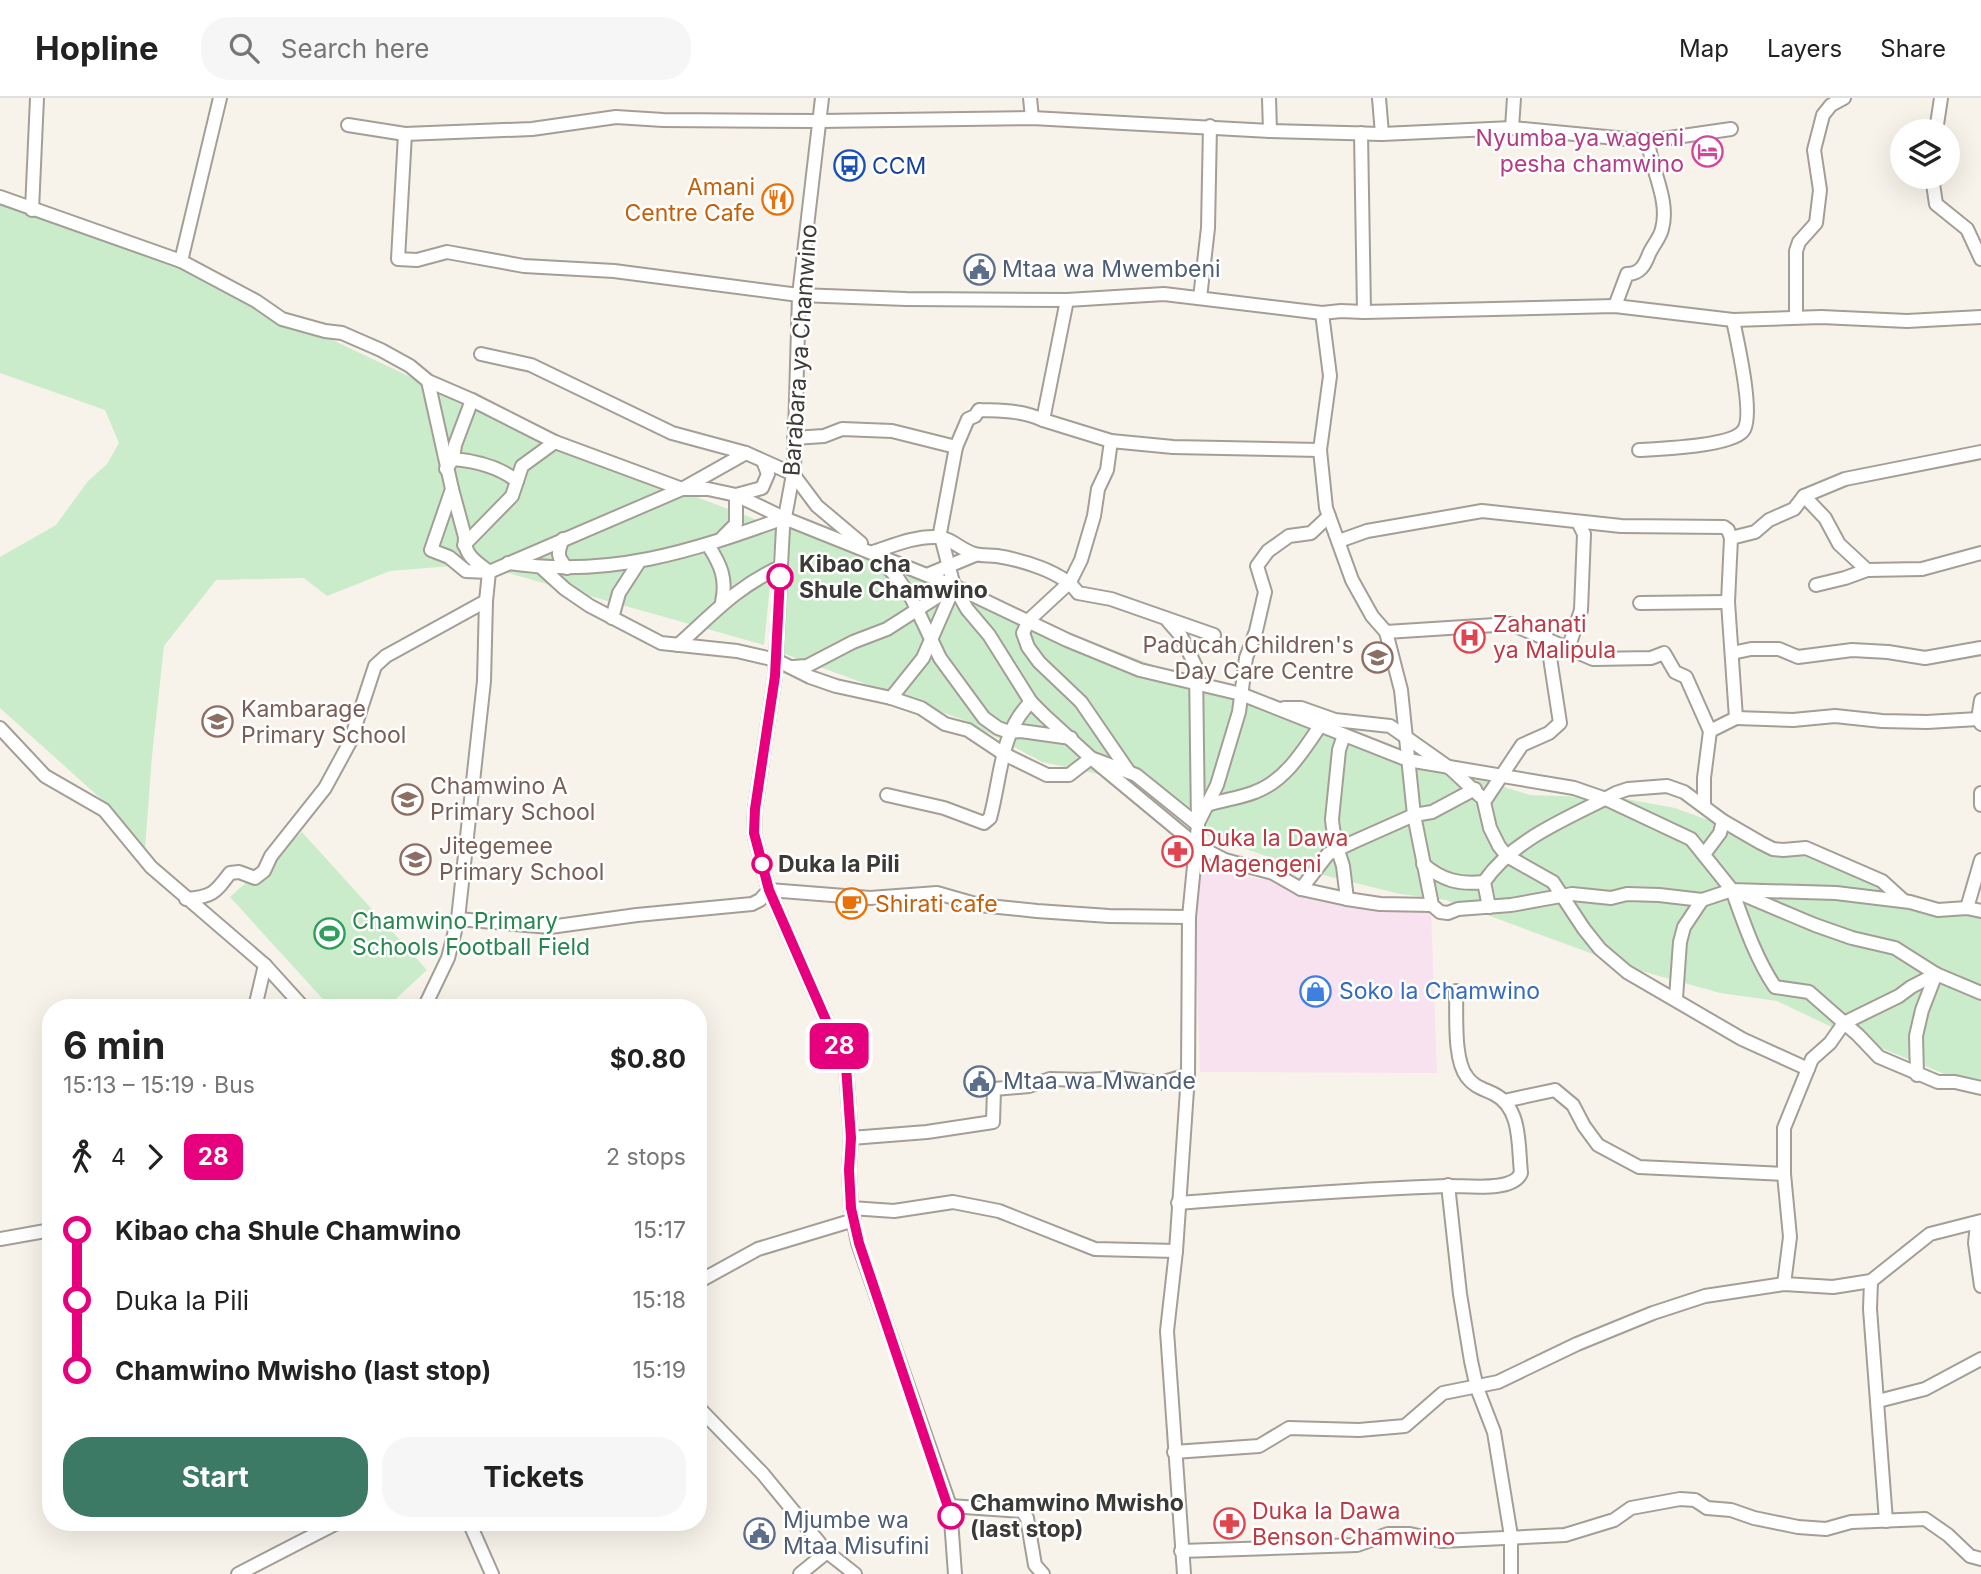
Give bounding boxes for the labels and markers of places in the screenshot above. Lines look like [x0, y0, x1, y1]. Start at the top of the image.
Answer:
place label: Nyumba ya wageni pesha chamwino [1476, 124, 1684, 178]
hotel icon: Nyumba ya wageni pesha chamwino [1690, 134, 1724, 168]
bus stop icon: CCM [832, 149, 866, 183]
place label: CCM [872, 152, 926, 180]
place label: Amani Centre Cafe [625, 173, 755, 227]
restaurant icon: Amani Centre Cafe [761, 183, 795, 217]
public building icon: Mtaa wa Mwembeni [962, 252, 996, 286]
place label: Mtaa wa Mwembeni [1002, 255, 1221, 283]
place label: Kibao cha Shule Chamwino [799, 550, 988, 604]
marker: Kibao cha Shule Chamwino [767, 564, 793, 590]
place label: Zahanati ya Malipula [1493, 610, 1616, 664]
hospital icon: Zahanati ya Malipula [1453, 620, 1487, 654]
place label: Paducah Children's Day Care Centre [1142, 631, 1354, 685]
school or university icon: Paducah Children's Day Care Centre [1360, 641, 1394, 675]
place label: Kambarage Primary School [241, 695, 406, 749]
school or university icon: Kambarage Primary School [201, 705, 235, 739]
place label: Chamwino A Primary School [430, 772, 595, 826]
school or university icon: Chamwino A Primary School [390, 782, 424, 816]
place label: Duka la Dawa Magengeni [1200, 824, 1348, 878]
place label: Jitegemee Primary School [439, 832, 604, 886]
pharmacy icon: Duka la Dawa Magengeni [1160, 834, 1194, 868]
school or university icon: Jitegemee Primary School [399, 842, 433, 876]
place label: Duka la Pili [778, 850, 900, 878]
marker: Duka la Pili [752, 854, 772, 874]
cafe icon: Shirati cafe [835, 887, 869, 921]
place label: Shirati cafe [875, 890, 998, 918]
place label: Chamwino Primary Schools Football Field [352, 907, 590, 961]
sports icon: Chamwino Primary Schools Football Field [312, 917, 346, 951]
shop icon: Soko la Chamwino [1299, 974, 1333, 1008]
place label: Soko la Chamwino [1339, 977, 1540, 1005]
public building icon: Mtaa wa Mwande [963, 1064, 997, 1098]
place label: Mtaa wa Mwande [1003, 1067, 1196, 1095]
place label: Chamwino Mwisho (last stop) [970, 1489, 1184, 1543]
place label: Duka la Dawa Benson Chamwino [1252, 1497, 1455, 1551]
marker: Chamwino Mwisho (last stop) [938, 1503, 964, 1529]
place label: Mjumbe wa Mtaa Misufini [783, 1506, 929, 1560]
pharmacy icon: Duka la Dawa Benson Chamwino [1212, 1507, 1246, 1541]
public building icon: Mjumbe wa Mtaa Misufini [743, 1516, 777, 1550]

